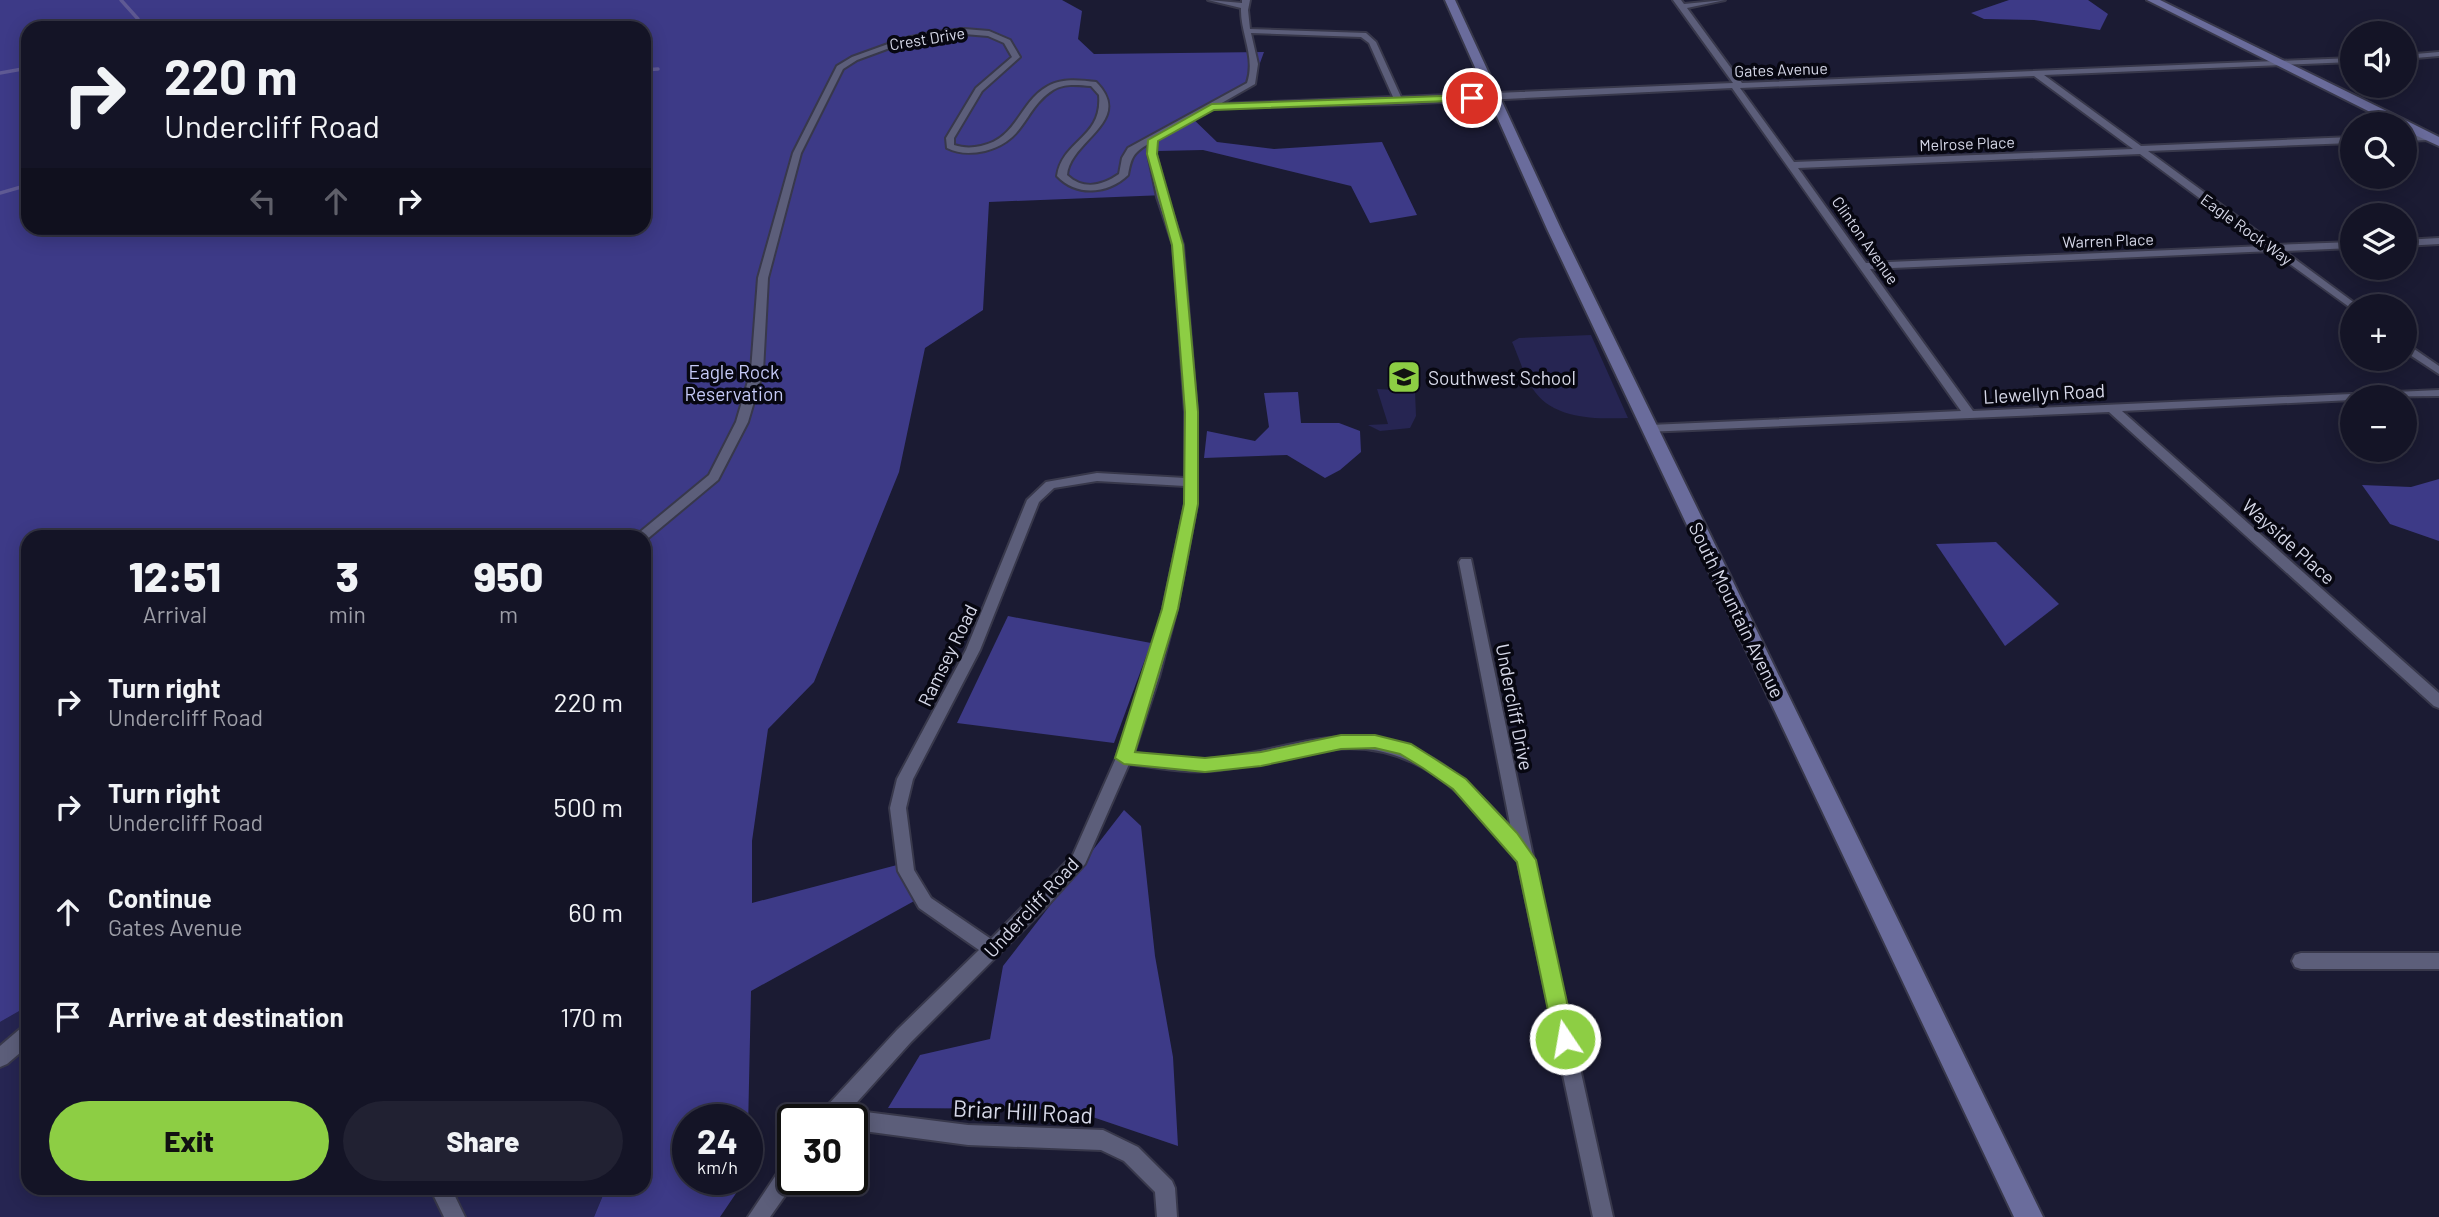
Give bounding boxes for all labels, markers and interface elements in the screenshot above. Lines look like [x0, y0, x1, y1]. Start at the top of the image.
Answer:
map controls [2340, 21, 2417, 462]
button: sound [2340, 21, 2417, 98]
street label: Crest Drive [888, 23, 966, 53]
text: 220 m [164, 46, 298, 105]
icon: right [49, 49, 140, 140]
street label: Gates Avenue [1734, 58, 1828, 80]
pin [1442, 68, 1502, 128]
icon: arrive [1453, 79, 1491, 117]
text: Undercliff Road [164, 106, 380, 144]
button: search [2340, 112, 2417, 189]
street label: Melrose Place [1919, 132, 2015, 154]
icon: left [244, 182, 282, 220]
icon: ahead [317, 182, 355, 220]
icon: right [390, 182, 428, 220]
street label: Eagle Rock Way [2198, 189, 2297, 269]
street label: Clinton Avenue [1829, 192, 1903, 288]
button: layers [2340, 203, 2417, 280]
street label: Warren Place [2062, 229, 2154, 251]
button: + [2340, 294, 2417, 371]
school or university icon: Southwest School [1385, 358, 1423, 396]
park label: Eagle Rock Reservation [684, 360, 784, 405]
place label: Southwest School [1428, 366, 1576, 389]
street label: Llewellyn Road [1982, 378, 2106, 408]
button: − [2340, 385, 2417, 462]
street label: Wayside Place [2238, 493, 2340, 589]
street label: South Mountain Avenue [1684, 518, 1790, 702]
text: 12:51 [129, 550, 221, 600]
text: 3 [336, 550, 359, 600]
text: 950 [474, 550, 543, 600]
text: Arrival [143, 600, 207, 628]
text: min [329, 600, 366, 628]
text: m [499, 600, 518, 628]
street label: Ramsey Road [912, 600, 982, 710]
street label: Undercliff Drive [1491, 642, 1539, 772]
text: Turn right [108, 672, 221, 703]
icon: right [49, 683, 87, 721]
text: 220 m [554, 686, 623, 717]
text: Undercliff Road [108, 703, 263, 731]
text: Turn right [108, 777, 221, 808]
icon: right [49, 788, 87, 826]
text: 500 m [554, 791, 623, 822]
text: Undercliff Road [108, 808, 263, 836]
street label: Undercliff Road [979, 852, 1083, 962]
text: Continue [108, 882, 212, 913]
icon: ahead [49, 893, 87, 931]
text: 60 m [568, 896, 623, 927]
text: Gates Avenue [108, 913, 242, 941]
icon: arrive [49, 998, 87, 1036]
text: Arrive at destination [108, 1001, 344, 1032]
text: 170 m [560, 1001, 623, 1032]
position arrow [1528, 1002, 1602, 1076]
street label: Briar Hill Road [952, 1093, 1094, 1129]
button: Exit [49, 1101, 329, 1181]
button: Share [343, 1101, 623, 1181]
speed limit sign: 30 [777, 1104, 868, 1195]
text: 24 [697, 1119, 738, 1161]
text: km/h [697, 1156, 738, 1178]

